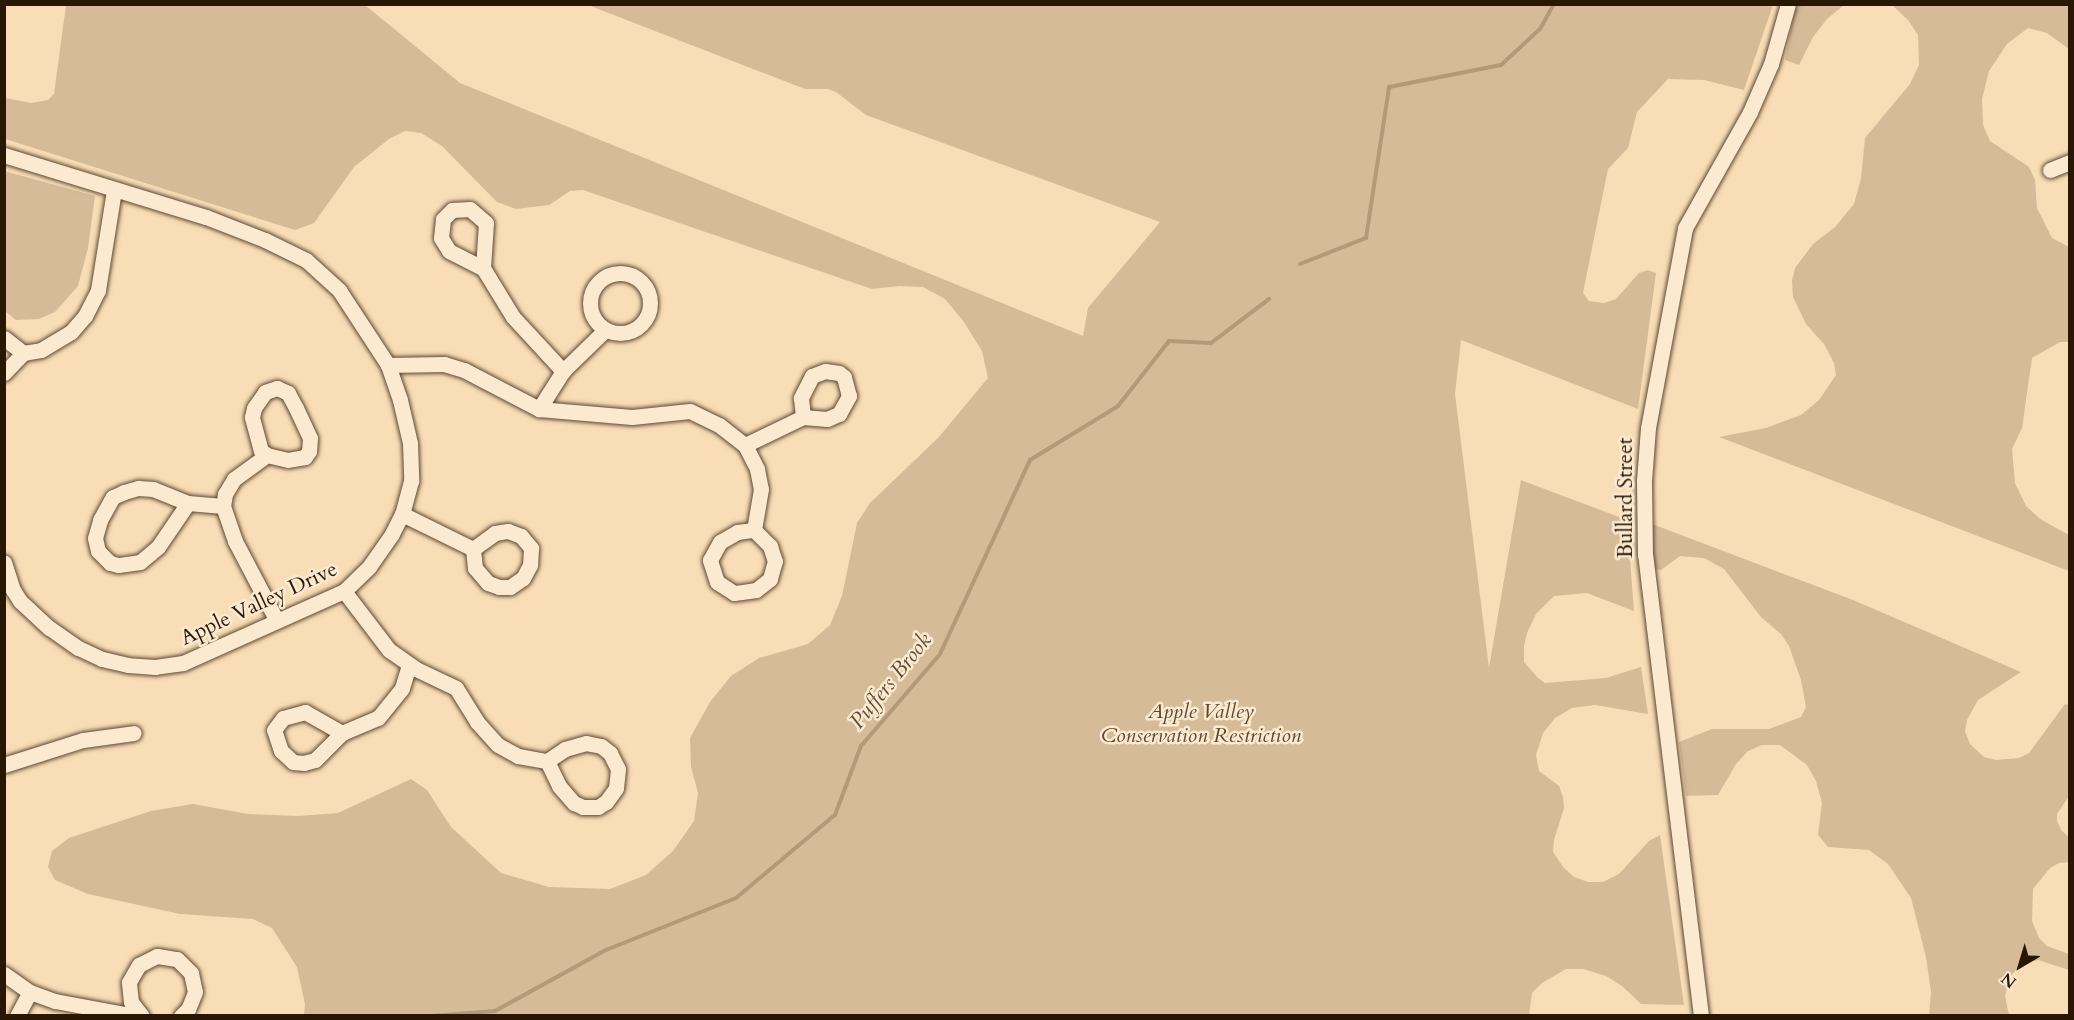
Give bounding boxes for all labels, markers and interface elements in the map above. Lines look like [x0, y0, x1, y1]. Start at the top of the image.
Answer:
street label: Bullard Street [1613, 438, 1639, 558]
street label: Apple Valley Drive [177, 557, 341, 651]
water label: Puffers Brook [844, 628, 938, 734]
park label: Apple Valley Conservation Restriction [1101, 699, 1301, 749]
north arrow [1990, 936, 2050, 996]
text: N [1997, 967, 2021, 993]

